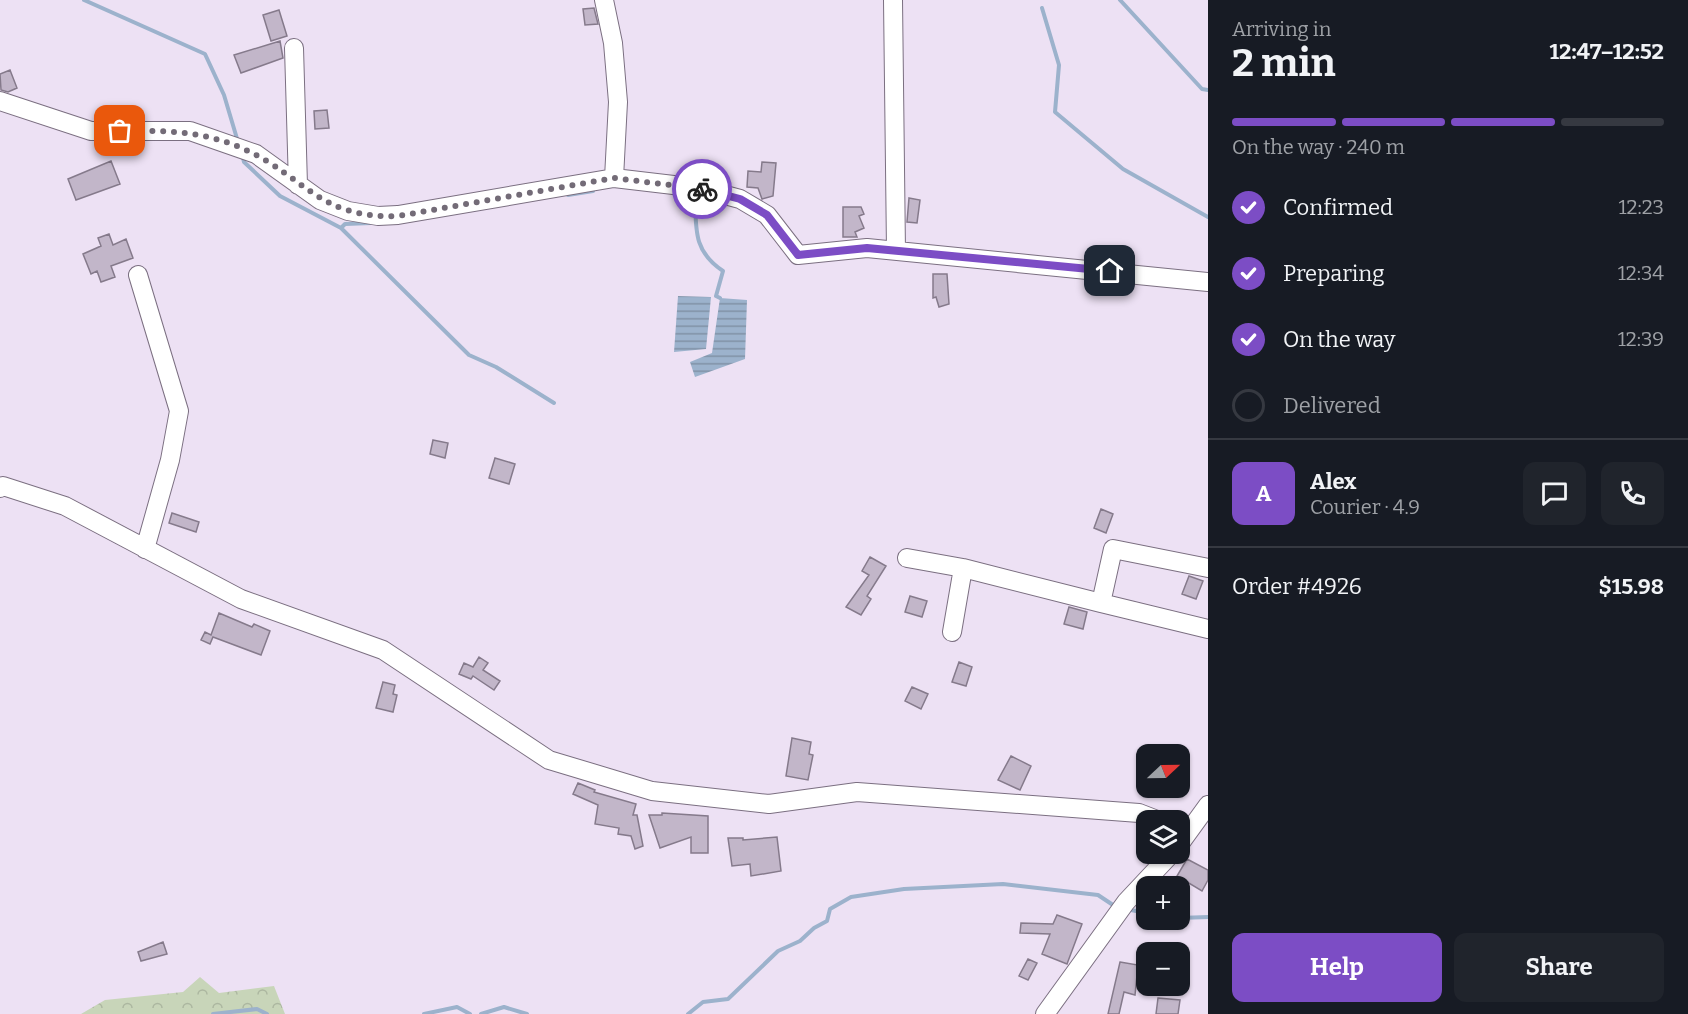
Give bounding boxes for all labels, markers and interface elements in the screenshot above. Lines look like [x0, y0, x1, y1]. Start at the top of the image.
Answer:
text: Arriving in [1232, 17, 1331, 41]
text: 12:47–12:52 [1550, 38, 1664, 65]
text: 2 min [1232, 40, 1336, 86]
pin [94, 105, 145, 156]
icon: bag [103, 114, 136, 147]
text: On the way · 240 m [1232, 135, 1405, 159]
courier [672, 159, 732, 219]
icon: bike [686, 173, 719, 206]
icon: check [1232, 191, 1265, 224]
text: Confirmed [1283, 194, 1393, 221]
text: 12:23 [1619, 195, 1664, 219]
pin [1084, 245, 1135, 296]
icon: home [1093, 254, 1126, 287]
icon: check [1232, 257, 1265, 290]
text: Preparing [1283, 260, 1385, 287]
text: 12:34 [1618, 261, 1664, 285]
icon: check [1232, 323, 1265, 356]
text: On the way [1283, 326, 1395, 353]
text: 12:39 [1618, 327, 1664, 351]
text: Delivered [1283, 392, 1381, 419]
button: chat [1523, 462, 1586, 525]
button: phone [1601, 462, 1664, 525]
text: Alex [1310, 468, 1356, 495]
text: A [1256, 480, 1271, 507]
text: Courier · 4.9 [1310, 495, 1420, 519]
text: Order #4926 [1232, 573, 1362, 600]
text: $15.98 [1599, 573, 1664, 600]
north arrow [1136, 744, 1190, 798]
map controls [1136, 744, 1190, 996]
button: layers [1136, 810, 1190, 864]
button: + [1136, 876, 1190, 930]
button: Help [1232, 933, 1442, 1002]
button: Share [1454, 933, 1664, 1002]
button: − [1136, 942, 1190, 996]

